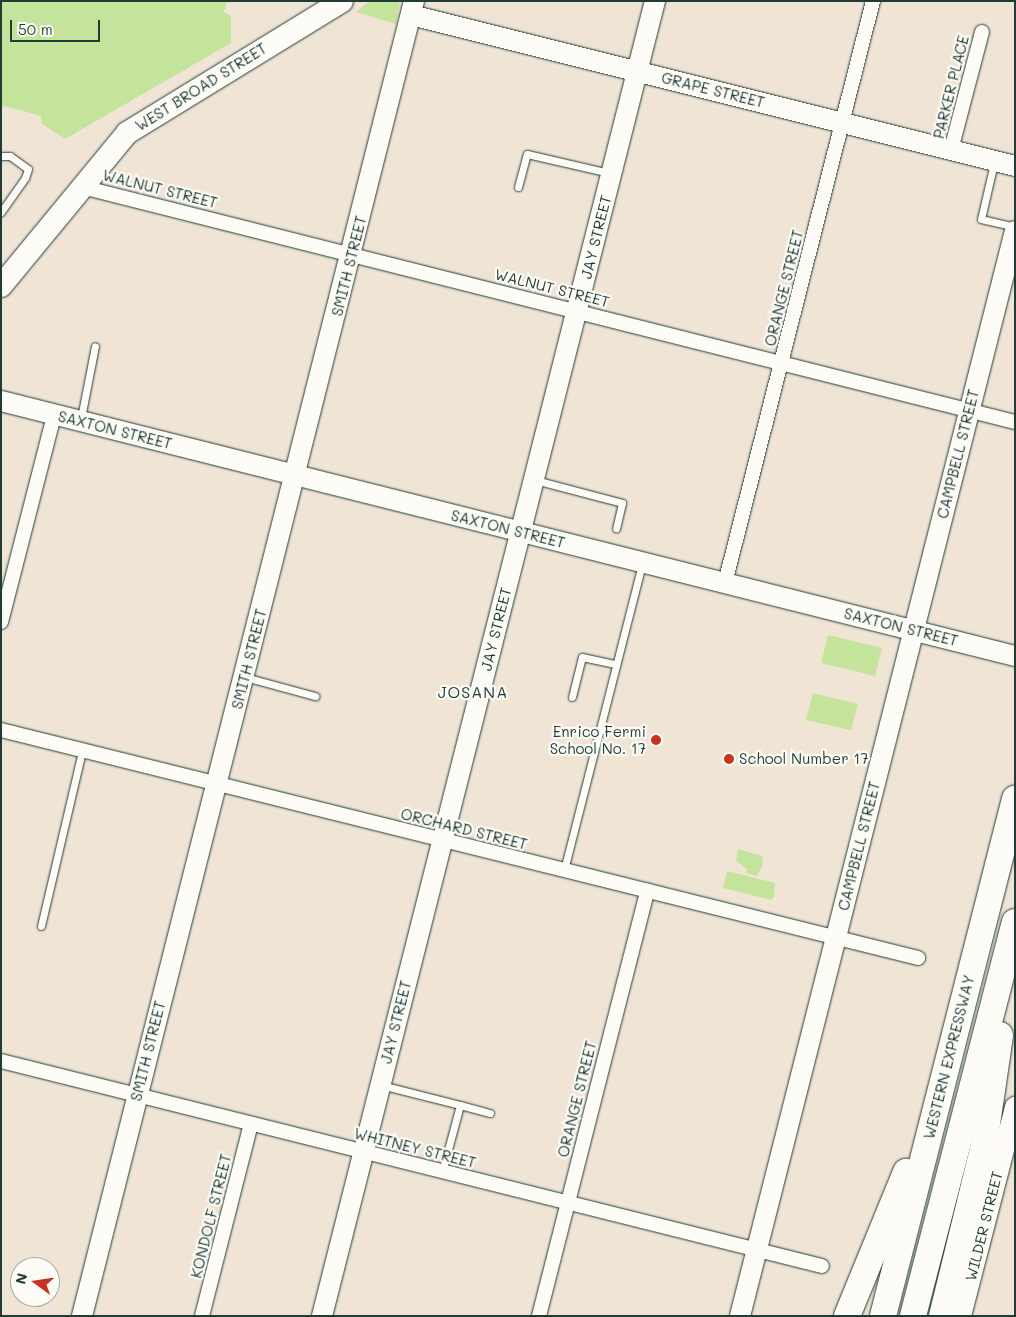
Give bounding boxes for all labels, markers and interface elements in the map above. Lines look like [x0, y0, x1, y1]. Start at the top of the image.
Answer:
scale bar [12, 10, 102, 42]
text: 50 m [18, 19, 53, 39]
street label: PARKER PLACE [929, 33, 973, 141]
street label: WEST BROAD STREET [132, 39, 270, 135]
street label: GRAPE STREET [660, 68, 766, 112]
street label: WALNUT STREET [101, 166, 219, 212]
street label: JAY STREET [577, 193, 615, 281]
street label: SMITH STREET [328, 214, 370, 318]
street label: ORANGE STREET [761, 228, 807, 348]
street label: WALNUT STREET [493, 265, 611, 311]
street label: CAMPBELL STREET [933, 387, 983, 521]
street label: SAXTON STREET [56, 407, 174, 453]
street label: SAXTON STREET [449, 506, 567, 552]
street label: JAY STREET [477, 585, 515, 673]
street label: SAXTON STREET [842, 604, 960, 650]
street label: SMITH STREET [228, 607, 270, 711]
district label: JOSANA [437, 682, 509, 702]
place label: Enrico Fermi School No. 17 [550, 722, 646, 757]
marker: Enrico Fermi School No. 17 [650, 734, 662, 746]
place label: School Number 17 [739, 750, 869, 768]
marker: School Number 17 [723, 753, 735, 765]
street label: CAMPBELL STREET [834, 779, 884, 913]
street label: ORCHARD STREET [399, 805, 529, 853]
street label: WESTERN EXPRESSWAY [920, 973, 978, 1141]
street label: JAY STREET [377, 978, 415, 1066]
street label: SMITH STREET [127, 999, 169, 1103]
street label: ORANGE STREET [554, 1039, 600, 1159]
street label: WHITNEY STREET [352, 1124, 478, 1172]
street label: KONDOLF STREET [187, 1152, 235, 1280]
street label: WILDER STREET [962, 1169, 1006, 1283]
north arrow [10, 1257, 60, 1307]
text: N [10, 1271, 31, 1286]

